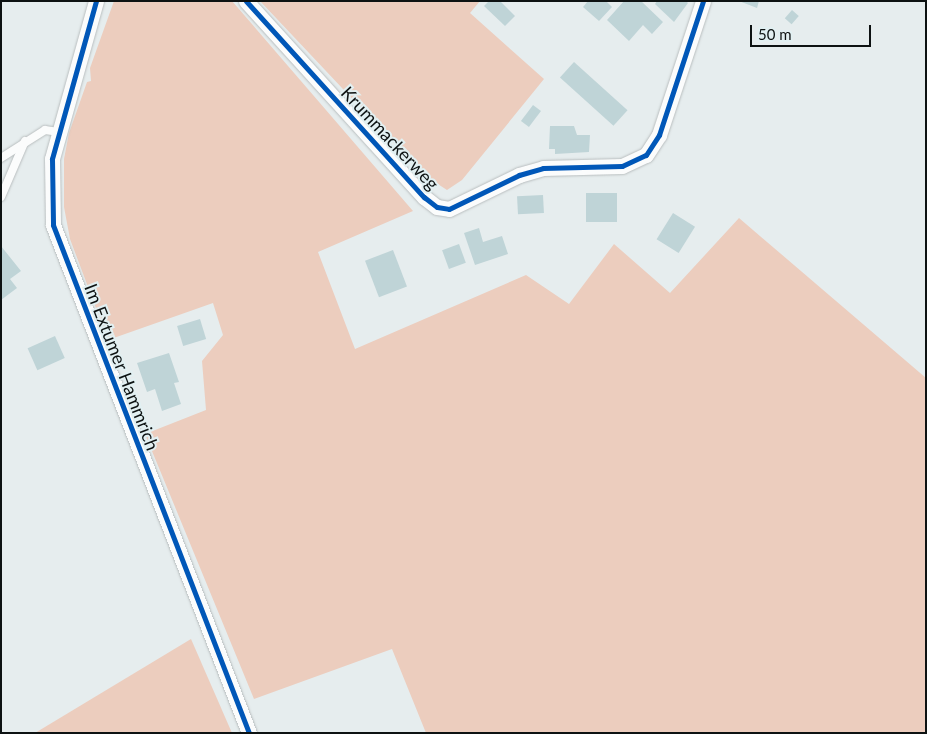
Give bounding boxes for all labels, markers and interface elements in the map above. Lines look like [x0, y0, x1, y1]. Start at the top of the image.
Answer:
scale bar [752, 15, 873, 47]
text: 50 m [758, 25, 792, 43]
street label: Krummackerweg [337, 82, 443, 194]
street label: Im Extumer Hammrich [80, 280, 164, 454]

